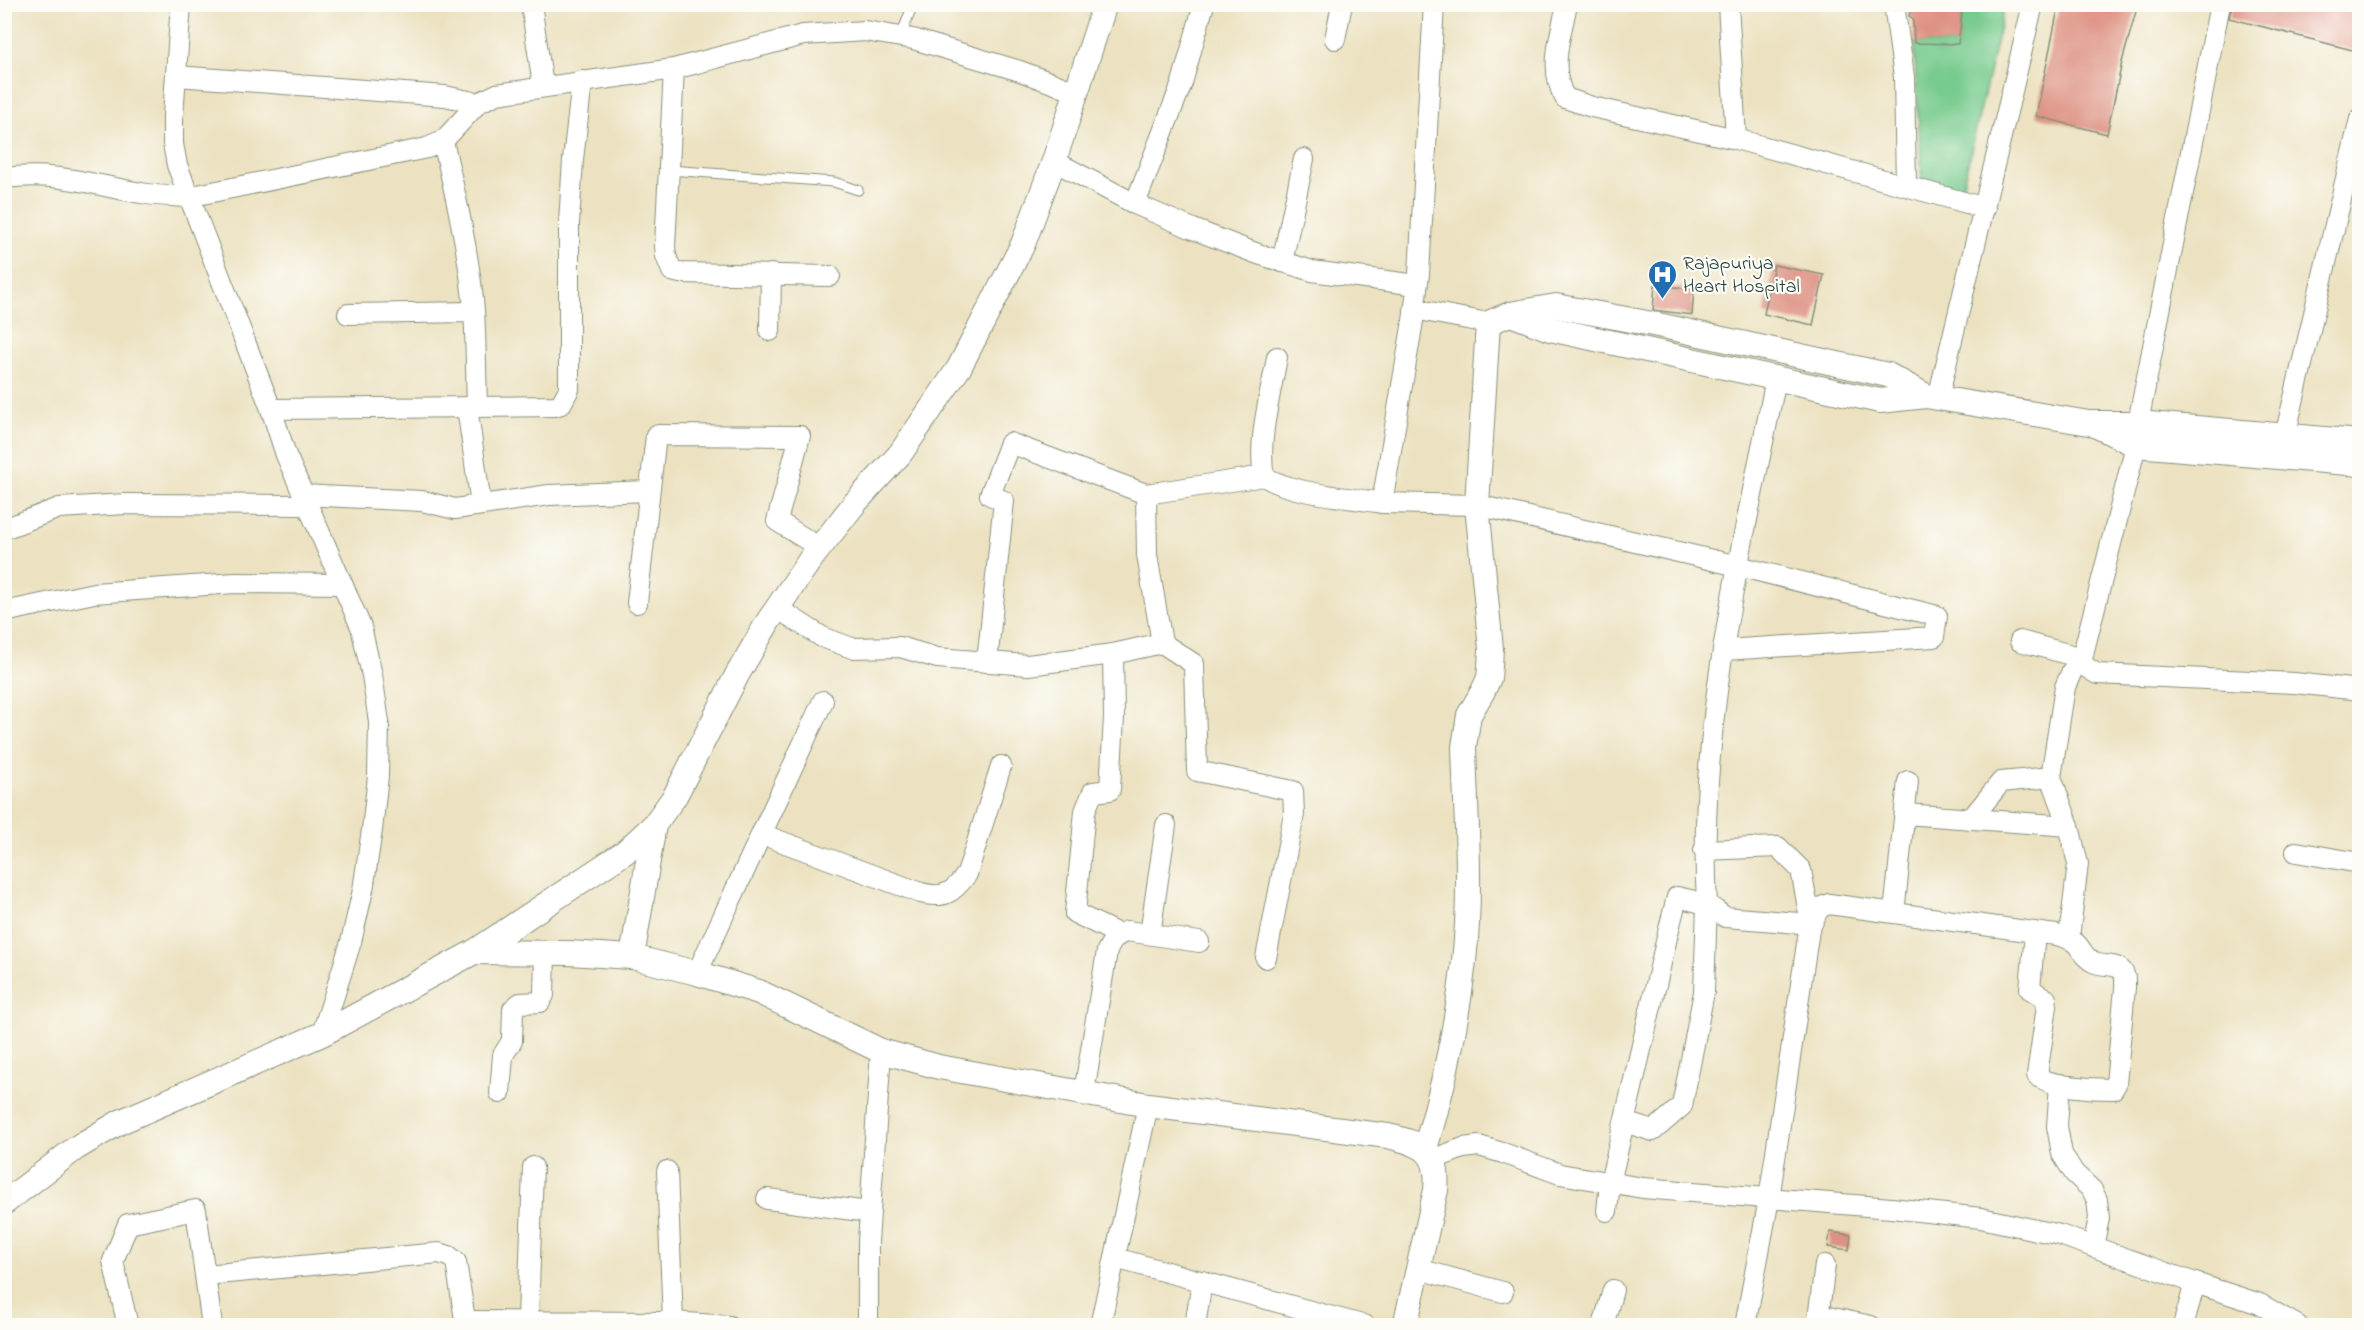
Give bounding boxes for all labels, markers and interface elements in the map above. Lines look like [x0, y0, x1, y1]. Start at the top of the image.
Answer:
place label: Rajapuriya Heart Hospital [1683, 250, 1800, 302]
hospital icon: Rajapuriya Heart Hospital [1646, 258, 1678, 300]

